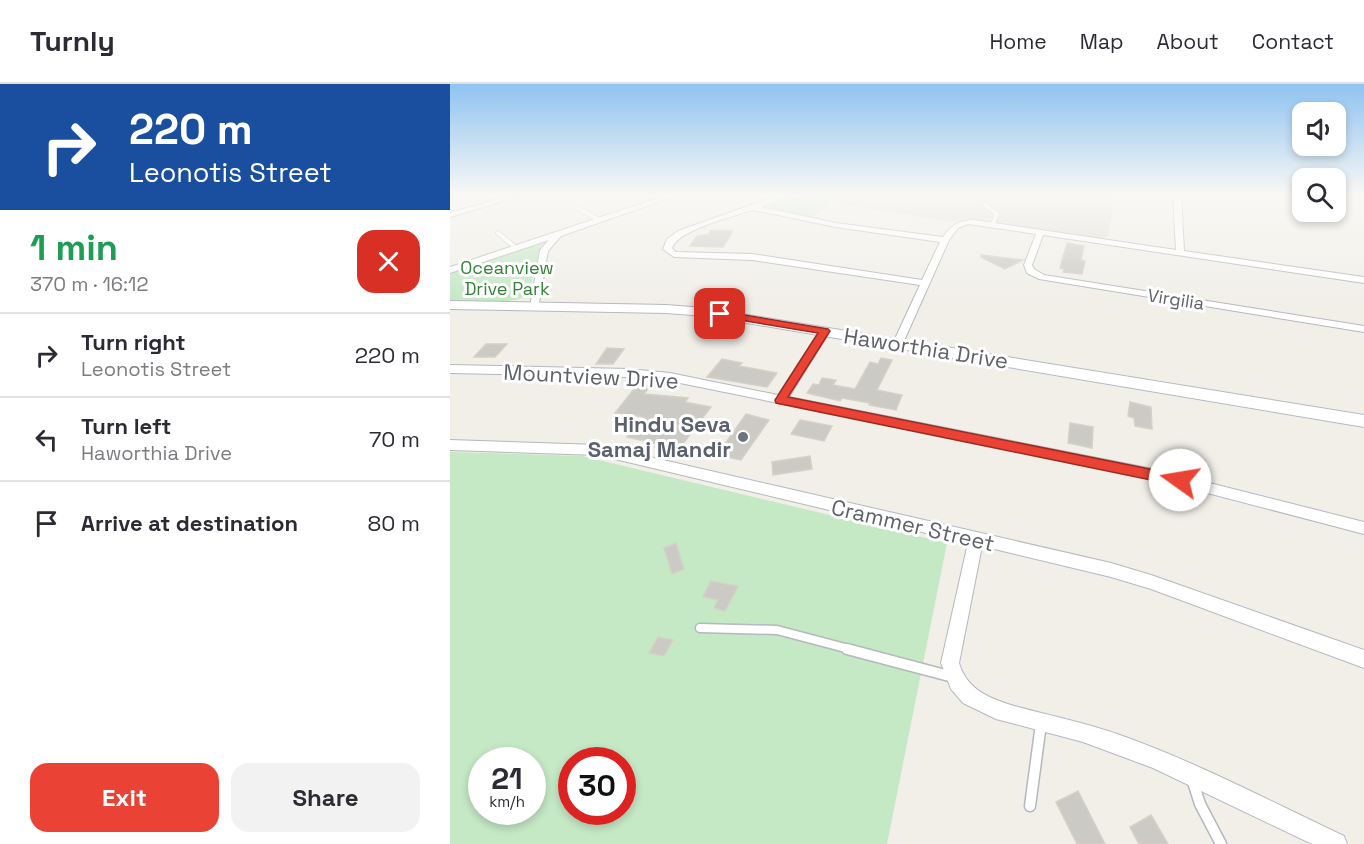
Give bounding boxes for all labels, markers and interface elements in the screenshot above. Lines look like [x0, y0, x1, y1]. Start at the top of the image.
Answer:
text: Turnly [30, 23, 115, 59]
text: Home [989, 28, 1047, 55]
text: Map [1080, 28, 1124, 55]
text: About [1157, 28, 1219, 55]
text: Contact [1252, 28, 1334, 55]
map controls [1292, 102, 1346, 222]
button: sound [1292, 102, 1346, 156]
text: 220 m [129, 103, 253, 156]
icon: right [30, 108, 108, 186]
text: Leonotis Street [129, 155, 332, 190]
button: search [1292, 168, 1346, 222]
text: 1 min [30, 225, 118, 271]
button: close [357, 230, 420, 293]
park label: Oceanview Drive Park [460, 256, 554, 300]
text: 370 m · 16:12 [30, 271, 148, 297]
street label: Virgilia [1146, 283, 1206, 315]
pin [694, 288, 745, 339]
icon: arrive [703, 297, 736, 330]
street label: Haworthia Drive [842, 321, 1010, 375]
text: Turn right [81, 328, 186, 356]
icon: right [30, 339, 63, 372]
text: 220 m [355, 341, 420, 369]
text: Leonotis Street [81, 356, 231, 382]
street label: Mountview Drive [503, 357, 679, 395]
place label: Hindu Seva Samaj Mandir [588, 410, 731, 463]
text: Turn left [81, 412, 171, 440]
icon: left [30, 423, 63, 456]
text: 70 m [369, 425, 420, 453]
marker: Hindu Seva Samaj Mandir [736, 430, 750, 444]
text: Haworthia Drive [81, 440, 232, 466]
position arrow [1148, 448, 1212, 512]
street label: Crammer Street [829, 493, 997, 557]
icon: arrive [30, 507, 63, 540]
text: Arrive at destination [81, 509, 298, 537]
text: 80 m [368, 509, 420, 537]
speed limit sign: 30 [558, 747, 636, 825]
text: 21 [491, 759, 523, 798]
button: Exit [30, 763, 219, 832]
button: Share [231, 763, 420, 832]
text: km/h [489, 792, 525, 811]

